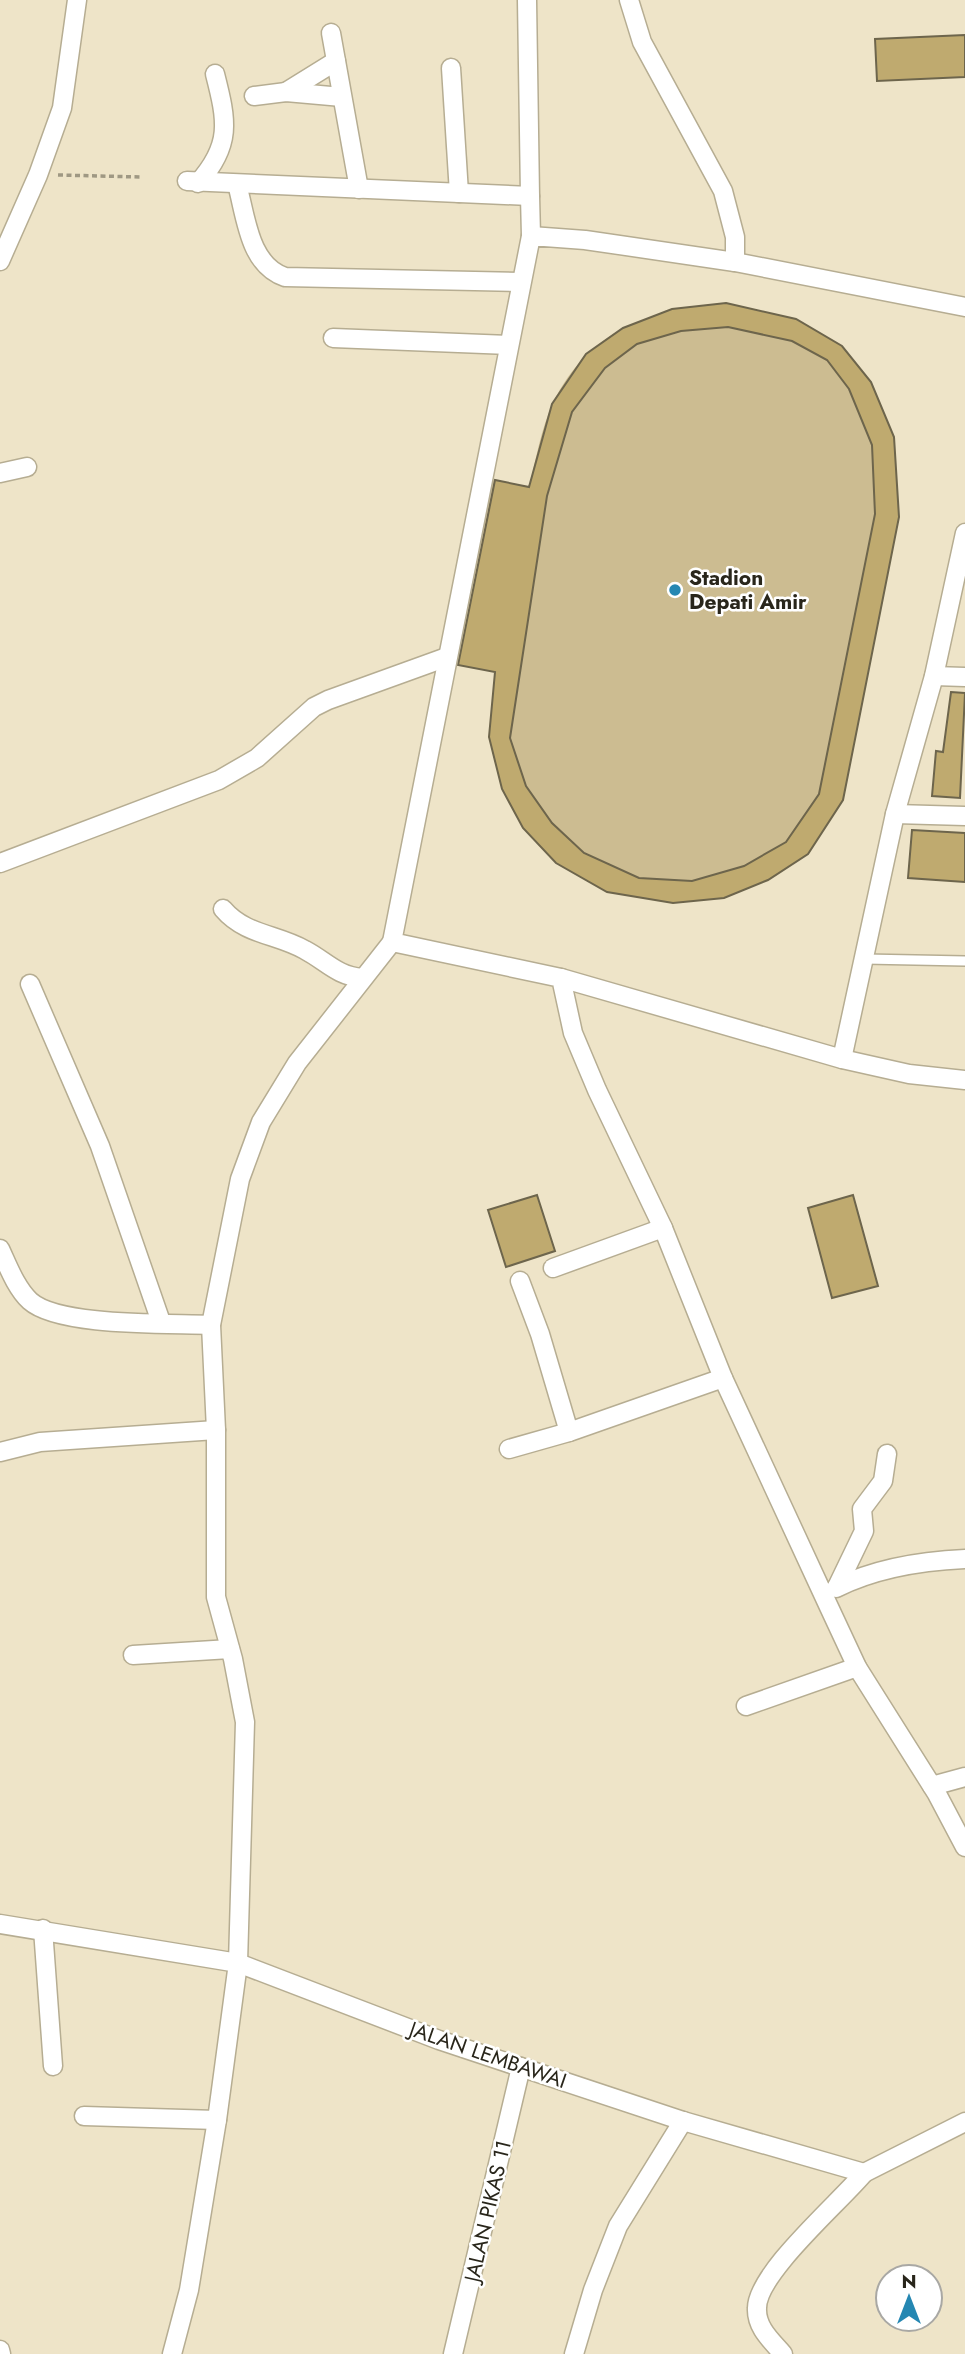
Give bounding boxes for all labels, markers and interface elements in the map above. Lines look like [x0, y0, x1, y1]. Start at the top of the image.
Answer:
place label: Stadion Depati Amir [689, 563, 807, 617]
marker: Stadion Depati Amir [667, 582, 683, 598]
street label: JALAN LEMBAWAI [403, 2013, 571, 2096]
street label: JALAN PIKAS 11 [456, 2137, 519, 2288]
north arrow [874, 2263, 944, 2333]
text: N [901, 2268, 917, 2295]

